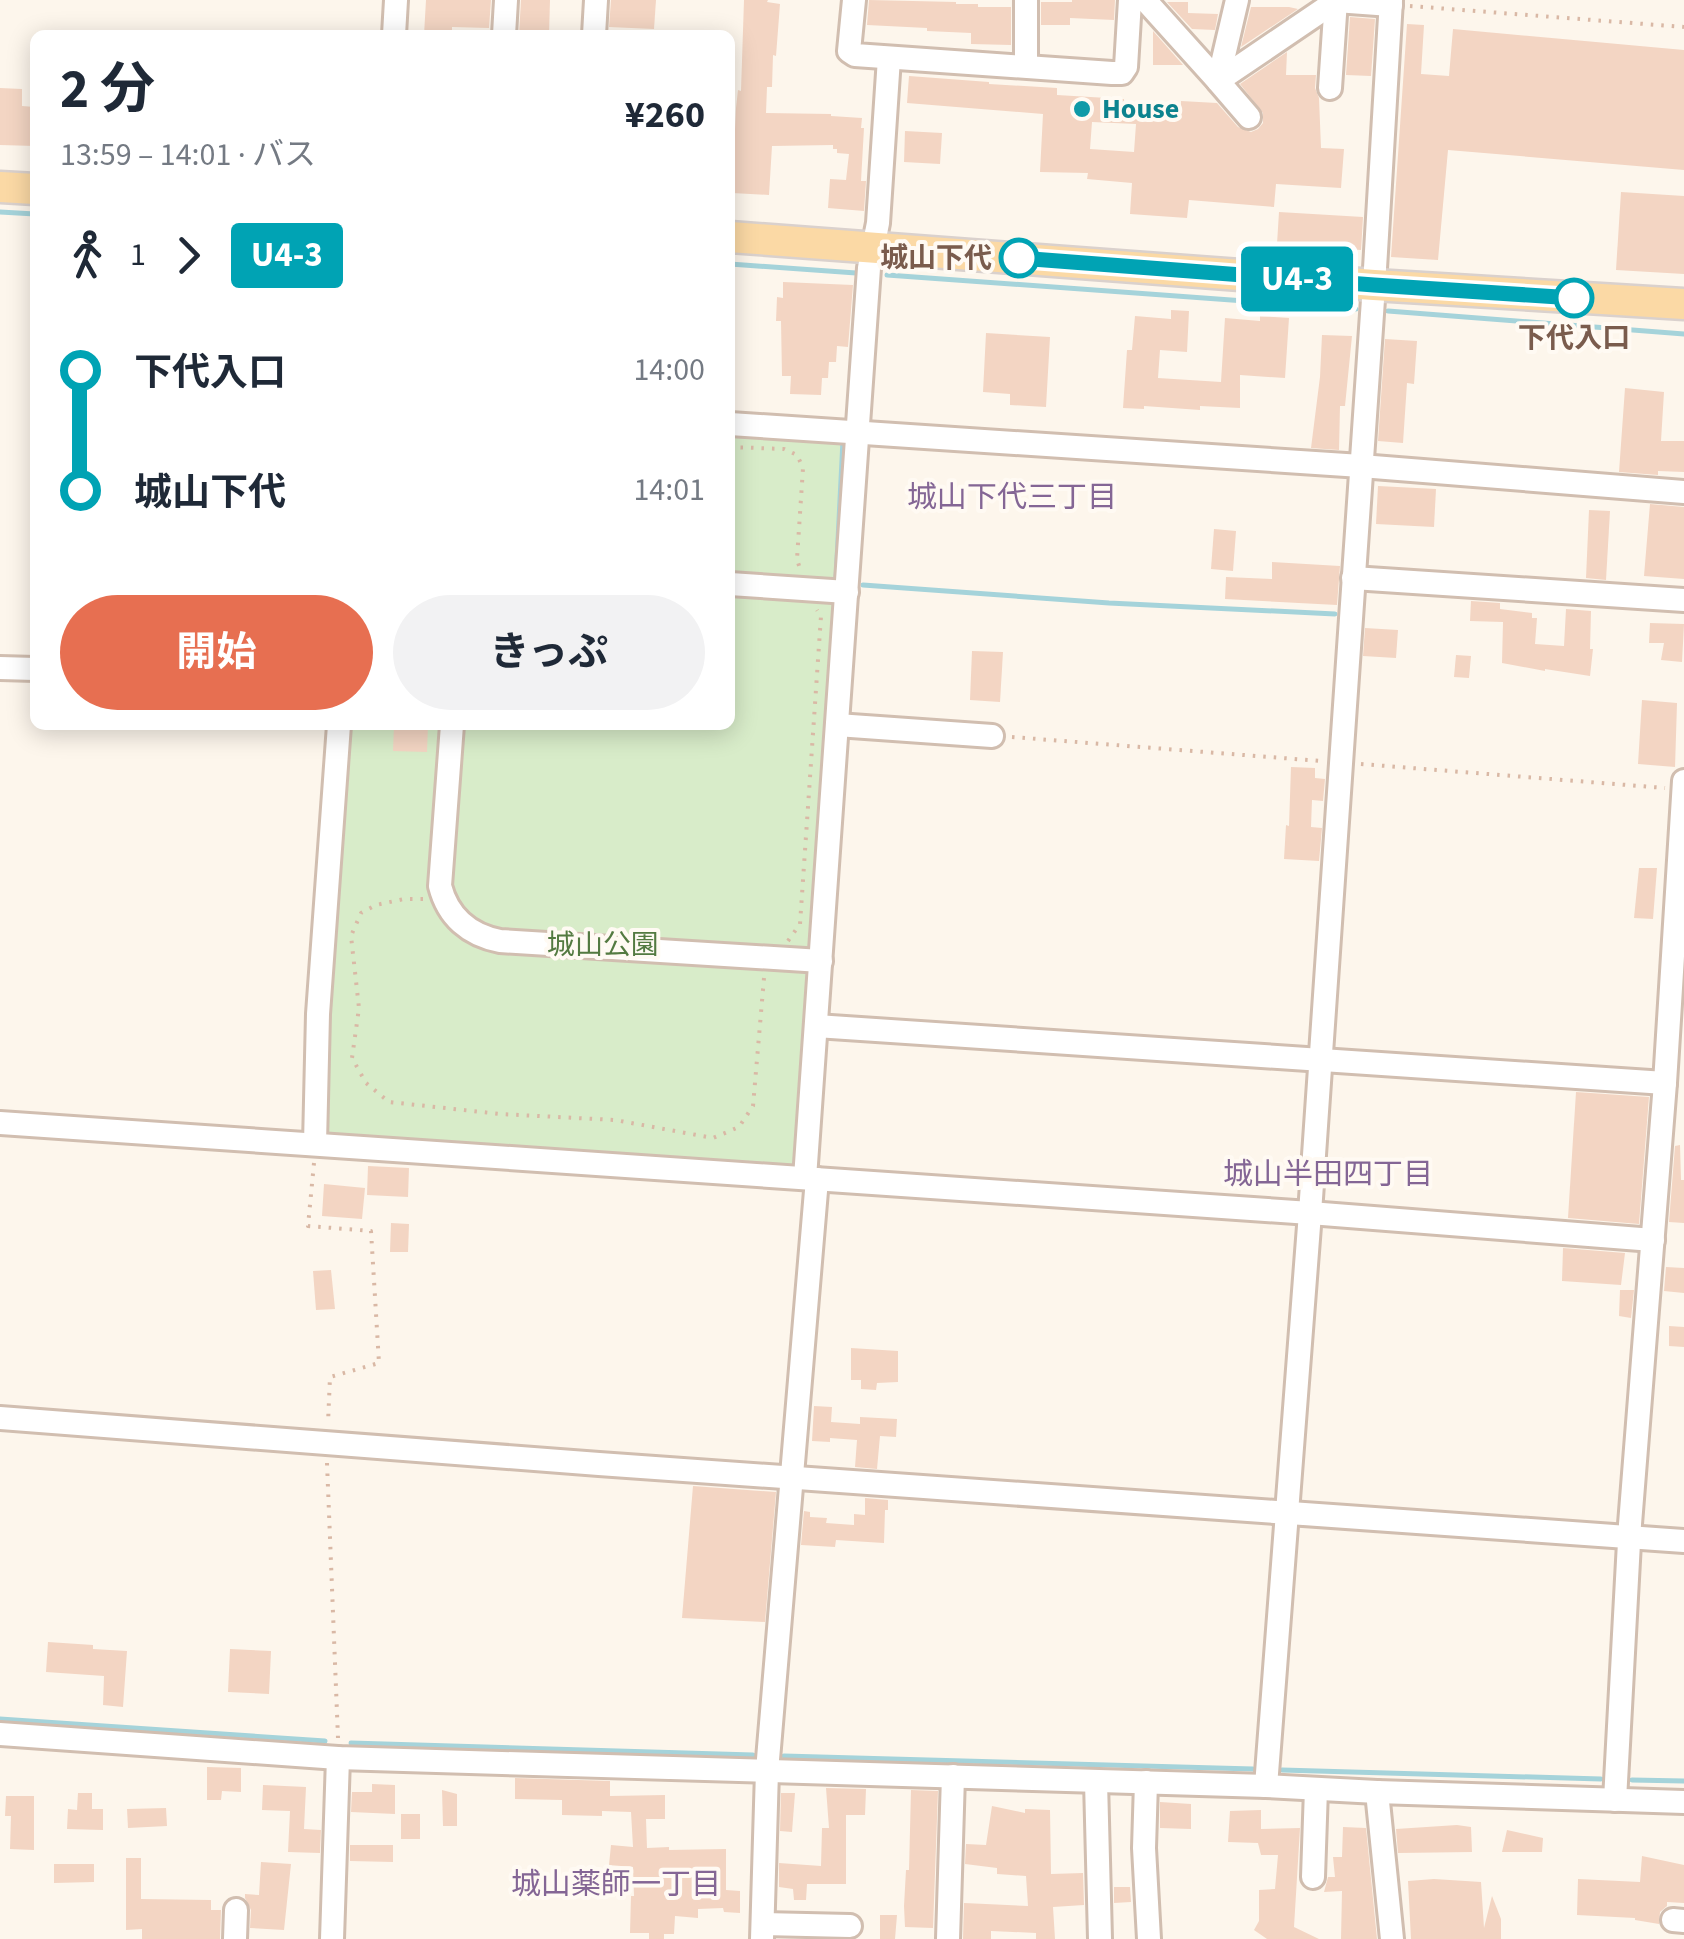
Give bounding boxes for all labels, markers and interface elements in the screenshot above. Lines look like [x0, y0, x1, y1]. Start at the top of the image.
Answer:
text: 2 分 [60, 51, 155, 129]
text: ¥260 [625, 88, 705, 142]
place label: House [1102, 89, 1179, 129]
marker: House [1071, 98, 1093, 120]
text: 13:59 – 14:01 · バス [60, 132, 316, 178]
icon: walk [60, 228, 115, 283]
icon: forward [161, 228, 216, 283]
text: U4-3 [251, 230, 323, 280]
text: 1 [130, 232, 146, 278]
place label: 城山下代 [880, 238, 992, 278]
marker: 城山下代 [1000, 239, 1038, 277]
line badge: U4-3 [1227, 246, 1367, 312]
text: U4-3 [1261, 254, 1333, 304]
marker: 下代入口 [1555, 279, 1593, 317]
place label: 下代入口 [1518, 318, 1630, 358]
text: 下代入口 [134, 346, 286, 400]
text: 14:00 [633, 347, 705, 393]
text: 城山下代 [134, 466, 286, 520]
text: 14:01 [633, 467, 705, 513]
district label: 城山下代三丁目 [907, 476, 1117, 519]
button: 開始 [60, 595, 373, 710]
button: きっぷ [393, 595, 705, 710]
park label: 城山公園 [547, 925, 659, 965]
district label: 城山半田四丁目 [1223, 1153, 1433, 1196]
district label: 城山薬師一丁目 [511, 1863, 721, 1906]

